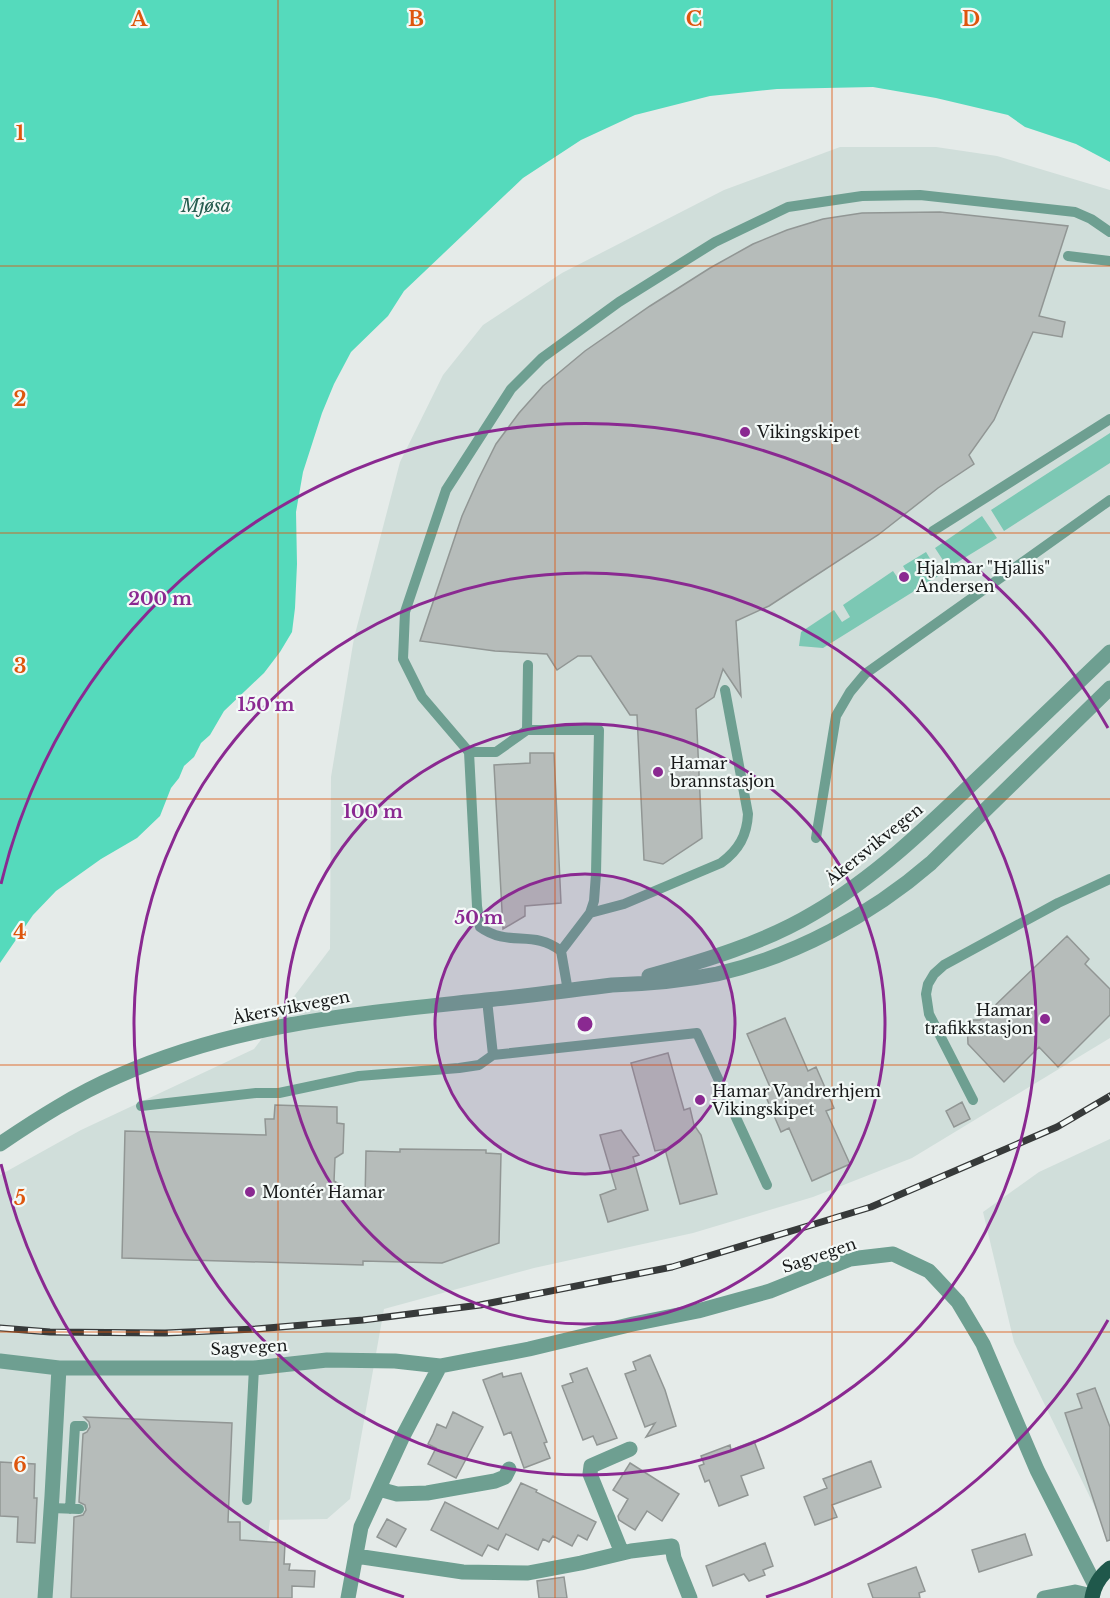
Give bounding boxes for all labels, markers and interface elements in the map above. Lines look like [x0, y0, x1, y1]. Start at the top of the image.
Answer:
text: A [130, 7, 148, 31]
text: B [408, 7, 424, 31]
text: C [686, 7, 702, 31]
text: D [962, 7, 980, 31]
text: 1 [16, 121, 25, 145]
water label: Mjøsa [180, 195, 231, 217]
text: 2 [13, 387, 27, 411]
place label: Vikingskipet [756, 422, 859, 442]
marker: Vikingskipet [738, 425, 752, 439]
place label: Hjalmar "Hjallis" Andersen [915, 558, 1050, 596]
marker: Hjalmar "Hjallis" Andersen [897, 570, 911, 584]
text: 200 m [128, 588, 192, 610]
text: 3 [14, 654, 26, 678]
text: 150 m [238, 694, 295, 716]
place label: Hamar brannstasjon [669, 753, 775, 791]
marker: Hamar brannstasjon [651, 765, 665, 779]
street label: Åkersvikvegen [821, 799, 926, 890]
text: 100 m [343, 801, 403, 823]
text: 50 m [455, 907, 504, 929]
text: 4 [13, 920, 27, 944]
street label: Åkersvikvegen [230, 986, 351, 1028]
place label: Hamar trafikkstasjon [925, 1000, 1033, 1038]
marker: Hamar trafikkstasjon [1038, 1012, 1052, 1026]
centre of rings [575, 1014, 595, 1034]
place label: Hamar Vandrerhjem Vikingskipet [711, 1081, 881, 1119]
marker: Hamar Vandrerhjem Vikingskipet [693, 1093, 707, 1107]
place label: Montér Hamar [262, 1182, 385, 1202]
marker: Montér Hamar [243, 1185, 257, 1199]
text: 5 [14, 1186, 26, 1210]
street label: Sagvegen [779, 1233, 859, 1277]
street label: Sagvegen [210, 1335, 288, 1359]
text: 6 [13, 1453, 27, 1477]

